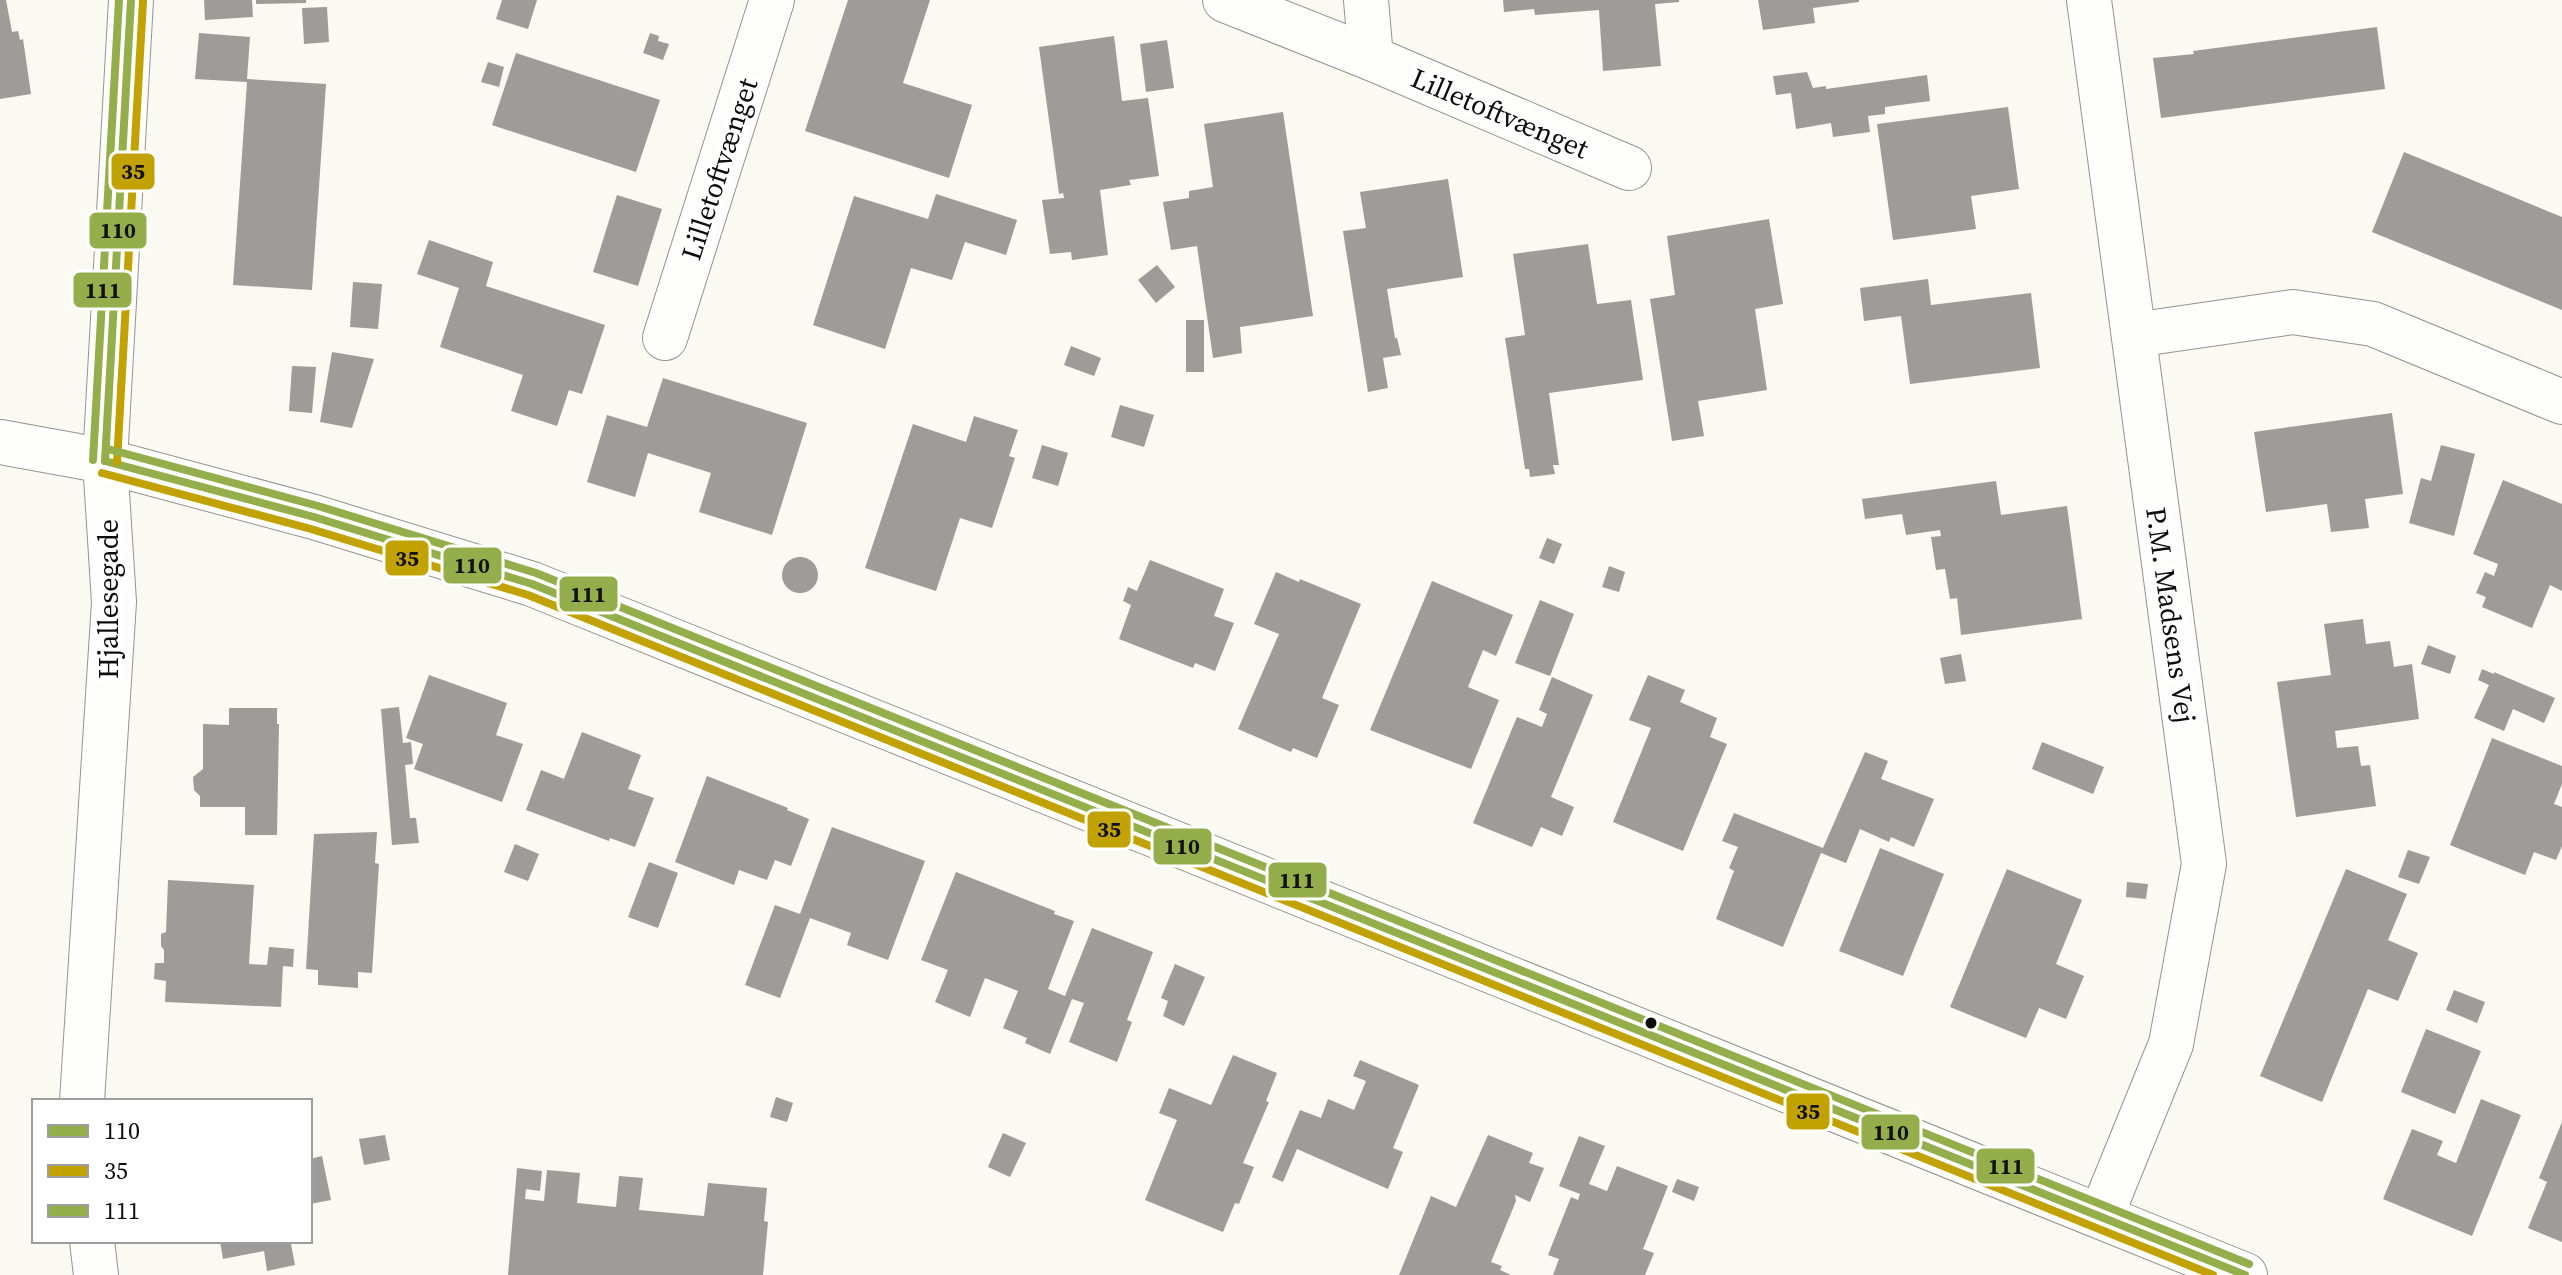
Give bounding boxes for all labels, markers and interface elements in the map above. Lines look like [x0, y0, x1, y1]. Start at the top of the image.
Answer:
street label: Lilletoftvænget [1406, 59, 1595, 168]
street label: Lilletoftvænget [672, 72, 767, 265]
line badge: 35 [110, 152, 156, 191]
text: 35 [121, 156, 145, 186]
line badge: 110 [88, 211, 148, 250]
text: 110 [100, 215, 136, 245]
line badge: 111 [72, 271, 133, 309]
text: 111 [85, 275, 121, 305]
street label: P.M. Madsens Vej [2137, 505, 2205, 725]
street label: Hjallesegade [89, 519, 127, 679]
line badge: 35 [384, 539, 430, 577]
text: 35 [395, 543, 419, 573]
line badge: 110 [442, 546, 503, 585]
text: 110 [454, 550, 490, 580]
line badge: 111 [558, 575, 619, 613]
text: 111 [570, 579, 606, 609]
line badge: 35 [1086, 810, 1132, 849]
text: 35 [1097, 814, 1121, 844]
line badge: 110 [1152, 827, 1213, 866]
text: 110 [1164, 831, 1200, 861]
line badge: 111 [1267, 861, 1328, 899]
text: 111 [1279, 865, 1315, 895]
unlabelled marker [1643, 1015, 1659, 1031]
line badge: 35 [1785, 1092, 1831, 1131]
text: 35 [1796, 1096, 1820, 1126]
legend [32, 1099, 312, 1243]
line badge: 110 [1860, 1113, 1921, 1151]
text: 110 [104, 1114, 140, 1147]
text: 110 [1873, 1117, 1909, 1147]
line badge: 111 [1975, 1147, 2036, 1185]
text: 111 [1988, 1151, 2024, 1181]
text: 35 [104, 1154, 128, 1187]
text: 111 [104, 1194, 140, 1227]

